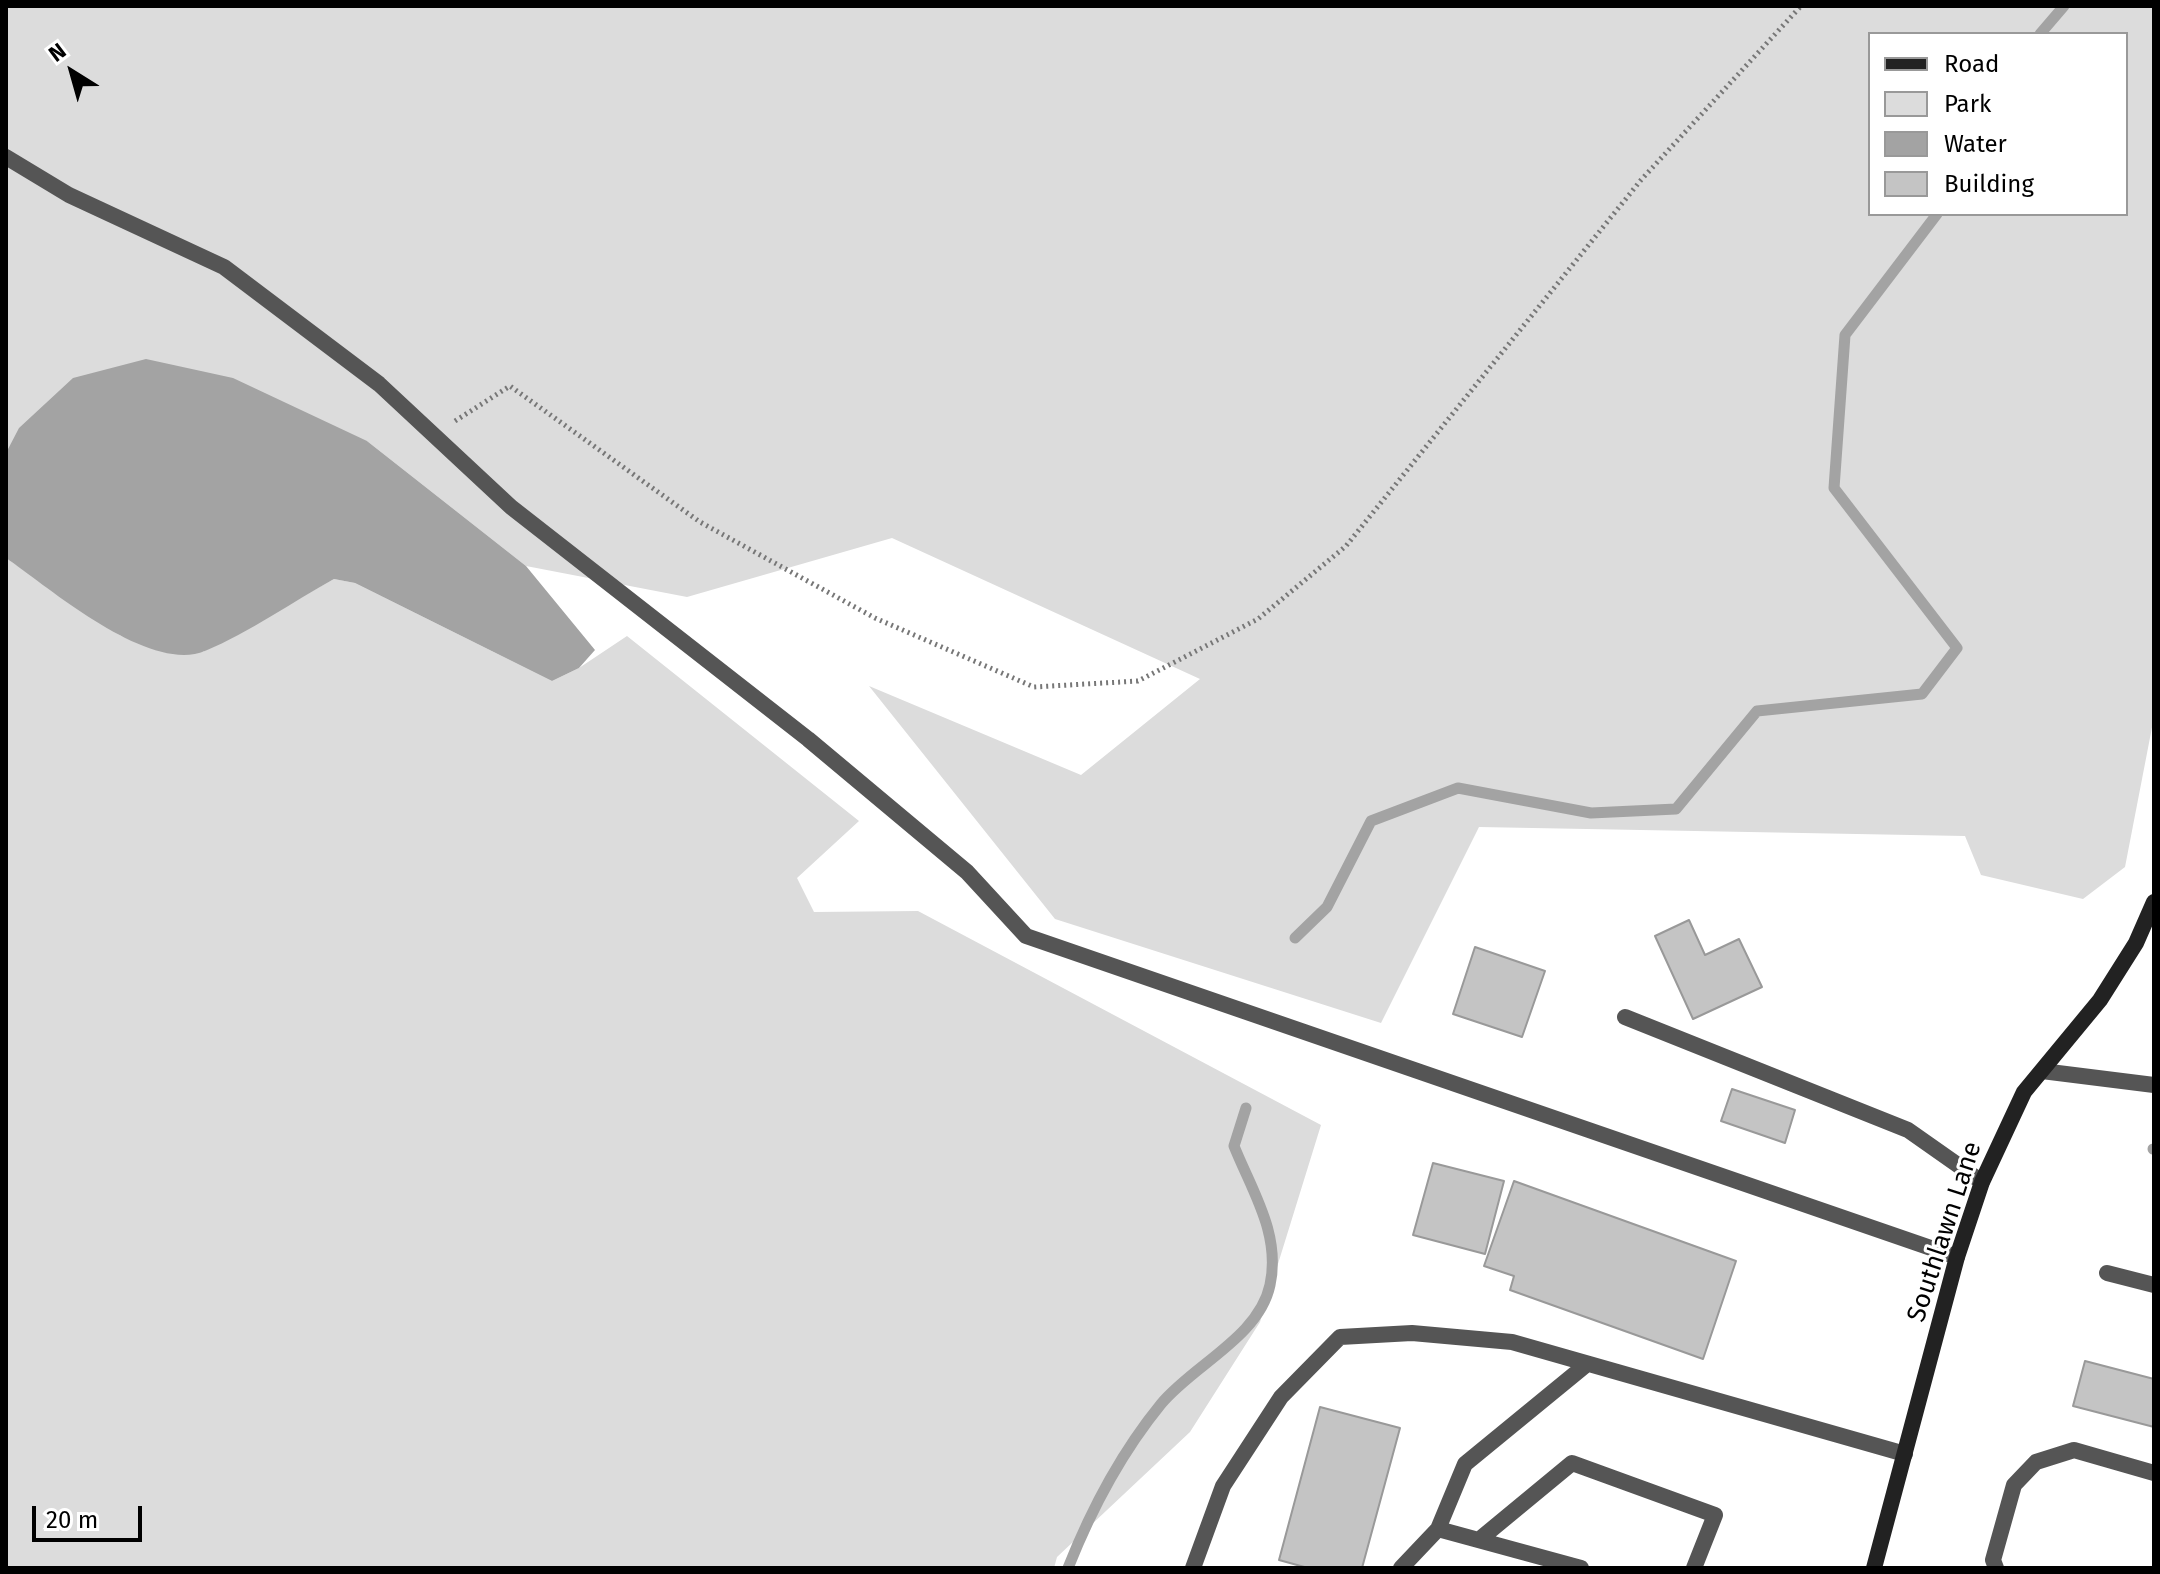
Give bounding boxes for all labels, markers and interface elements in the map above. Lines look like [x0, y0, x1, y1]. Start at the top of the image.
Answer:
north arrow [32, 32, 112, 112]
legend [1868, 32, 2128, 216]
text: N [43, 37, 71, 68]
text: Road [1944, 50, 1999, 78]
text: Park [1944, 90, 1991, 118]
text: Water [1944, 130, 2007, 158]
text: Building [1944, 170, 2034, 198]
street label: Southlawn Lane [1901, 1138, 1989, 1326]
scale bar [36, 1490, 146, 1540]
text: 20 m [46, 1506, 98, 1534]

